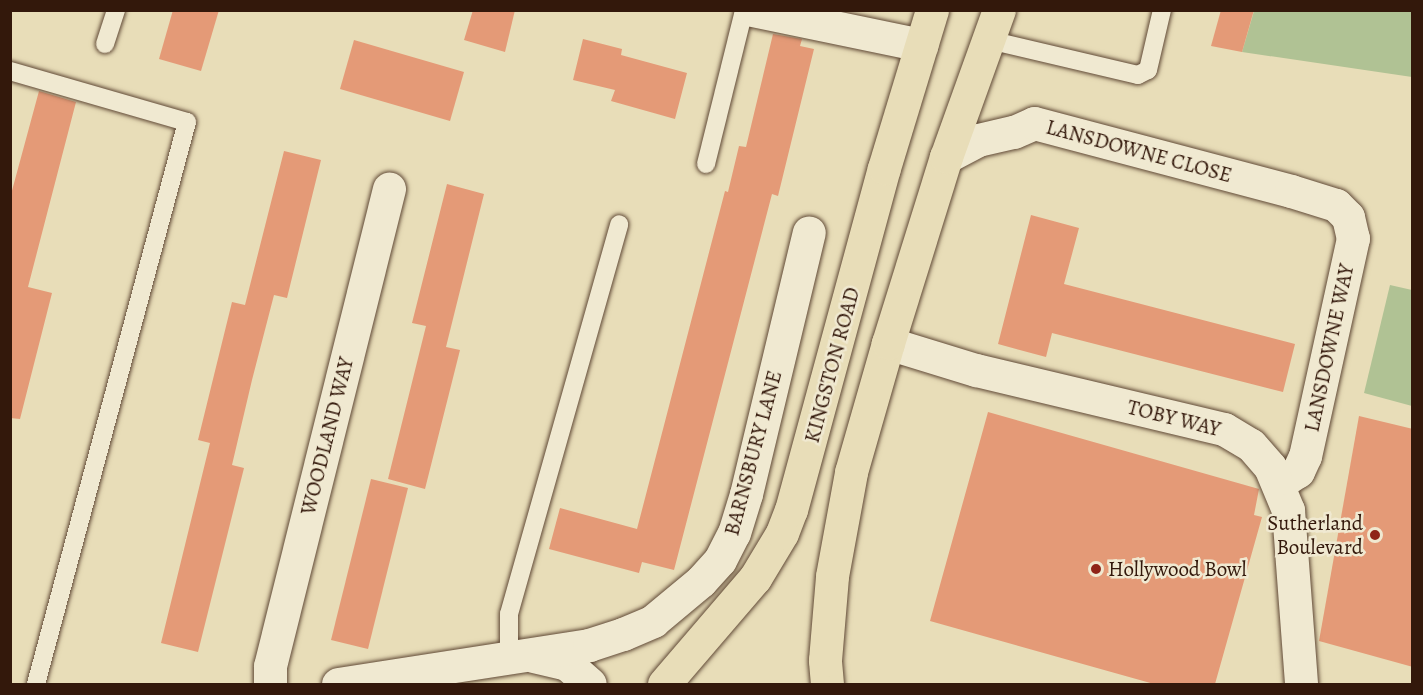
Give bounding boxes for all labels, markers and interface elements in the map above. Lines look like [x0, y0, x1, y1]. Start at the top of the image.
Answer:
street label: LANSDOWNE CLOSE [1043, 114, 1235, 188]
street label: LANSDOWNE WAY [1299, 262, 1359, 434]
street label: KINGSTON ROAD [799, 284, 865, 446]
street label: WOODLAND WAY [295, 355, 359, 517]
street label: BARNSBURY LANE [719, 368, 787, 538]
street label: TOBY WAY [1125, 394, 1223, 442]
place label: Sutherland Boulevard [1267, 510, 1363, 560]
marker: Sutherland Boulevard [1368, 528, 1382, 542]
place label: Hollywood Bowl [1108, 556, 1247, 582]
marker: Hollywood Bowl [1089, 562, 1103, 576]

